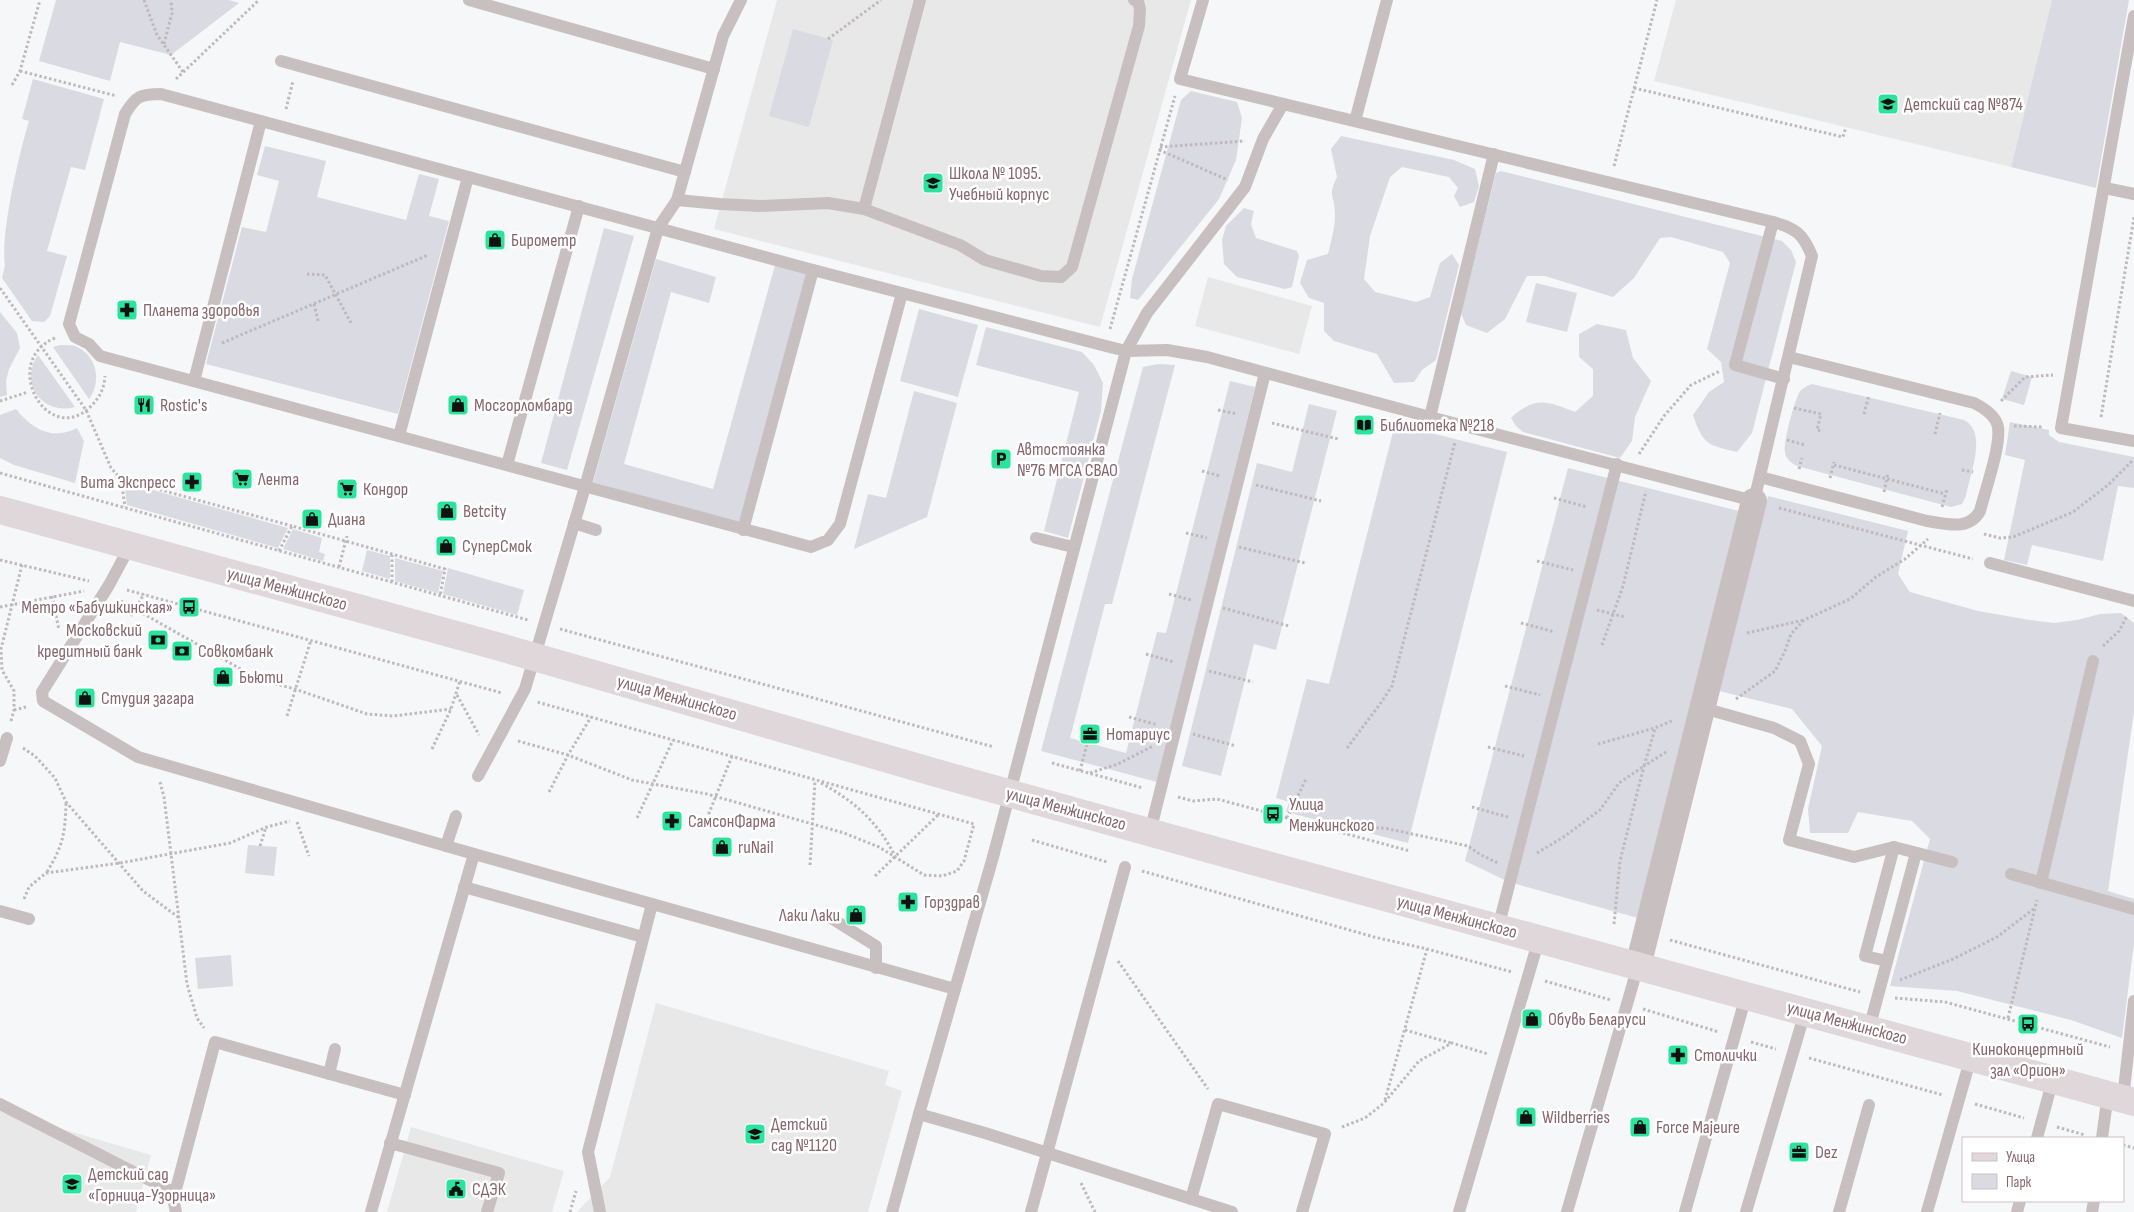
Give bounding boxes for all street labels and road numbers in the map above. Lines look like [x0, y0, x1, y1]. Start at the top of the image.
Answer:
street label: улица Менжинского [225, 563, 349, 615]
street label: улица Менжинского [615, 671, 739, 725]
street label: улица Менжинского [1004, 783, 1128, 835]
street label: улица Менжинского [1395, 891, 1519, 943]
street label: улица Менжинского [1785, 997, 1909, 1049]

